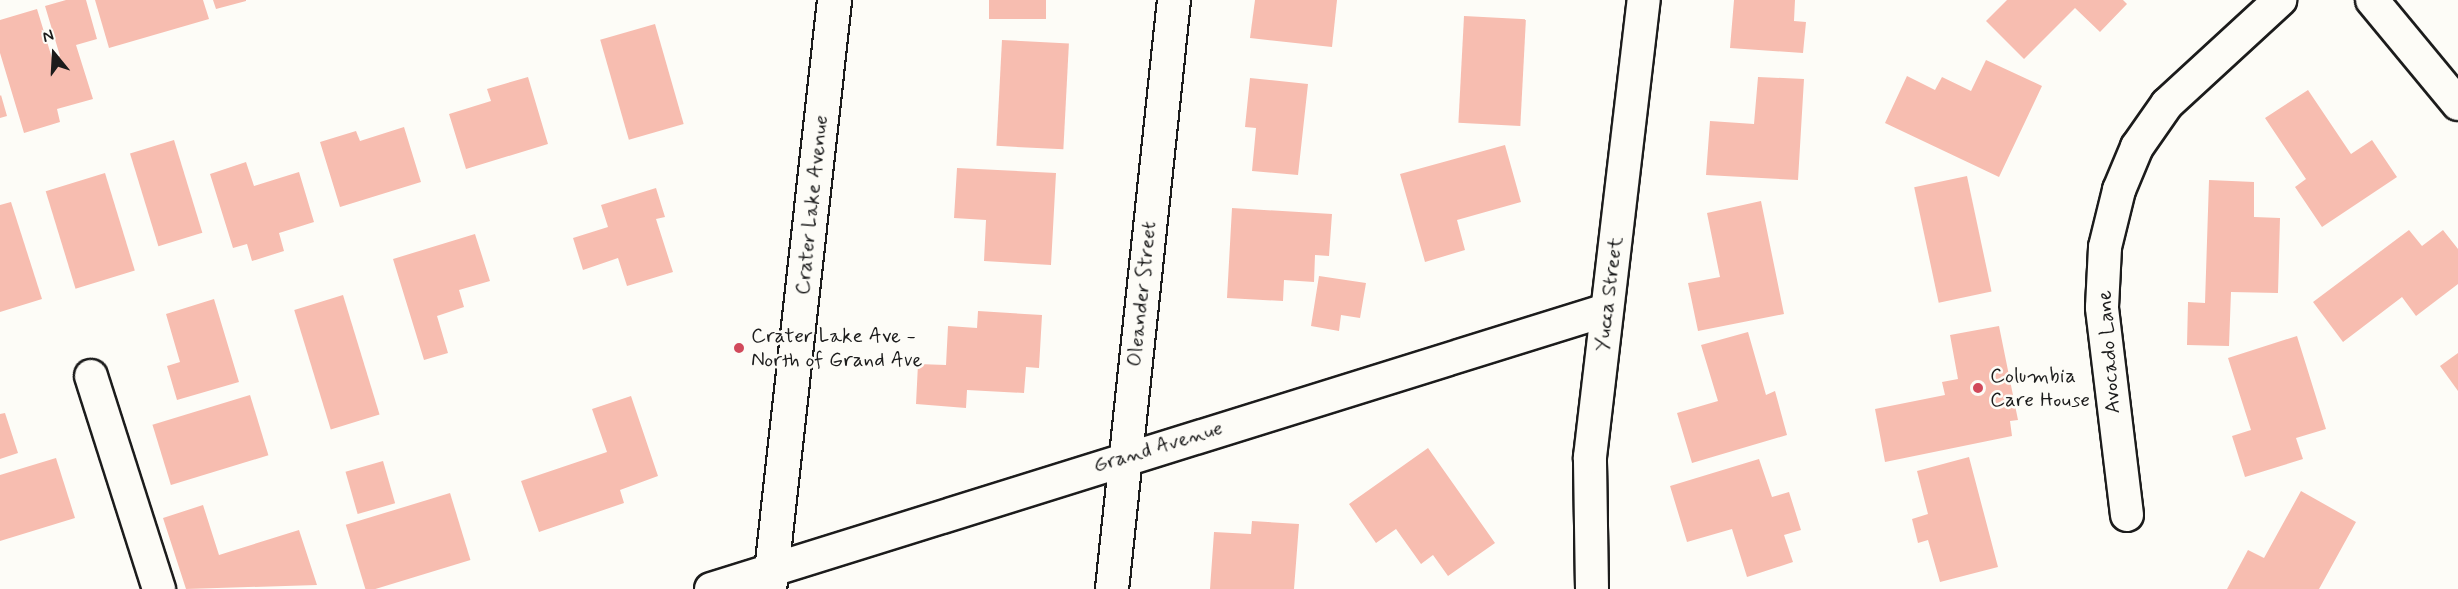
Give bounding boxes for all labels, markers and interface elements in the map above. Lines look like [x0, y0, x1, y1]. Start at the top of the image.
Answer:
north arrow [24, 24, 84, 84]
text: N [40, 25, 57, 48]
street label: Crater Lake Avenue [790, 112, 834, 298]
street label: Oleander Street [1122, 218, 1162, 370]
street label: Yucca Street [1589, 235, 1629, 353]
street label: Avocado Lane [2092, 289, 2126, 415]
place label: Crater Lake Ave - North of Grand Ave [751, 323, 926, 373]
marker: Crater Lake Ave - North of Grand Ave [732, 341, 746, 355]
place label: Columbia Care House [1990, 363, 2089, 413]
marker: Columbia Care House [1971, 381, 1985, 395]
street label: Grand Avenue [1092, 416, 1224, 478]

